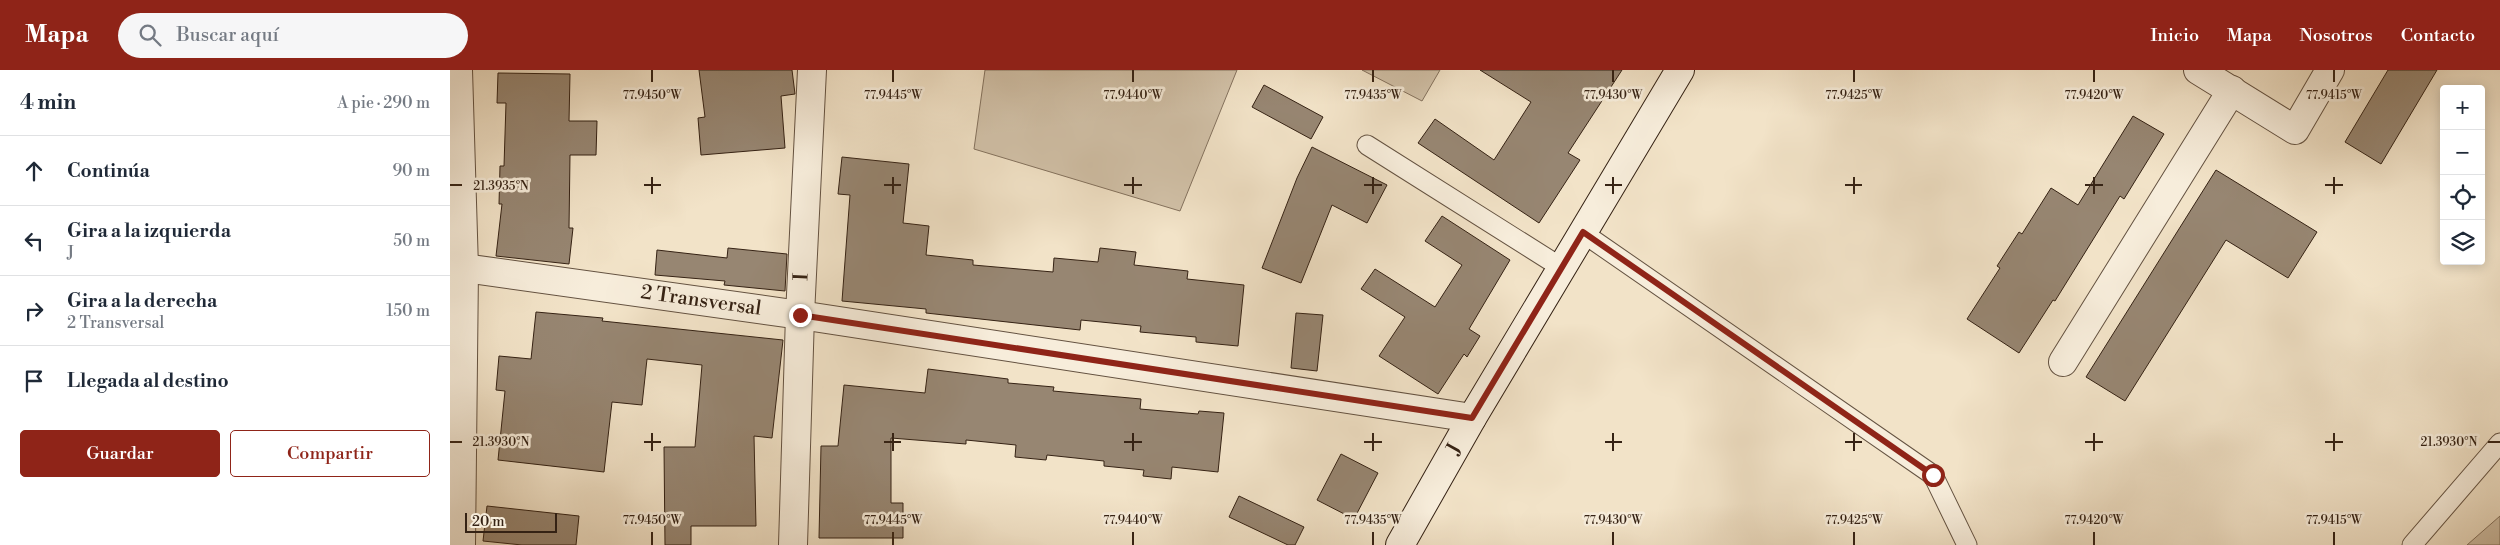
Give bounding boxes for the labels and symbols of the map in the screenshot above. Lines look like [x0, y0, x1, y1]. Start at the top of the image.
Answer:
text: 77.9450°W [623, 88, 682, 103]
text: 77.9445°W [864, 88, 923, 103]
text: 77.9440°W [1103, 88, 1164, 103]
text: 77.9435°W [1344, 88, 1403, 103]
text: 77.9430°W [1584, 88, 1643, 103]
text: 77.9425°W [1825, 88, 1884, 103]
text: 77.9420°W [2065, 88, 2125, 103]
text: 77.9415°W [2306, 88, 2363, 103]
text: 21.3935°N [473, 179, 529, 194]
street label: I [789, 272, 815, 281]
street label: 2 Transversal [639, 280, 763, 322]
route end [789, 304, 812, 327]
text: 21.3930°N [473, 435, 529, 450]
text: 21.3930°N [2421, 435, 2477, 450]
street label: J [1441, 439, 1468, 460]
route start [1922, 464, 1945, 487]
scale bar [465, 510, 558, 533]
text: 77.9450°W [623, 513, 682, 528]
text: 77.9445°W [864, 513, 923, 528]
text: 77.9440°W [1103, 513, 1164, 528]
text: 77.9435°W [1344, 513, 1403, 528]
text: 77.9430°W [1584, 513, 1643, 528]
text: 77.9425°W [1825, 513, 1884, 528]
text: 77.9420°W [2065, 513, 2125, 528]
text: 77.9415°W [2306, 513, 2363, 528]

